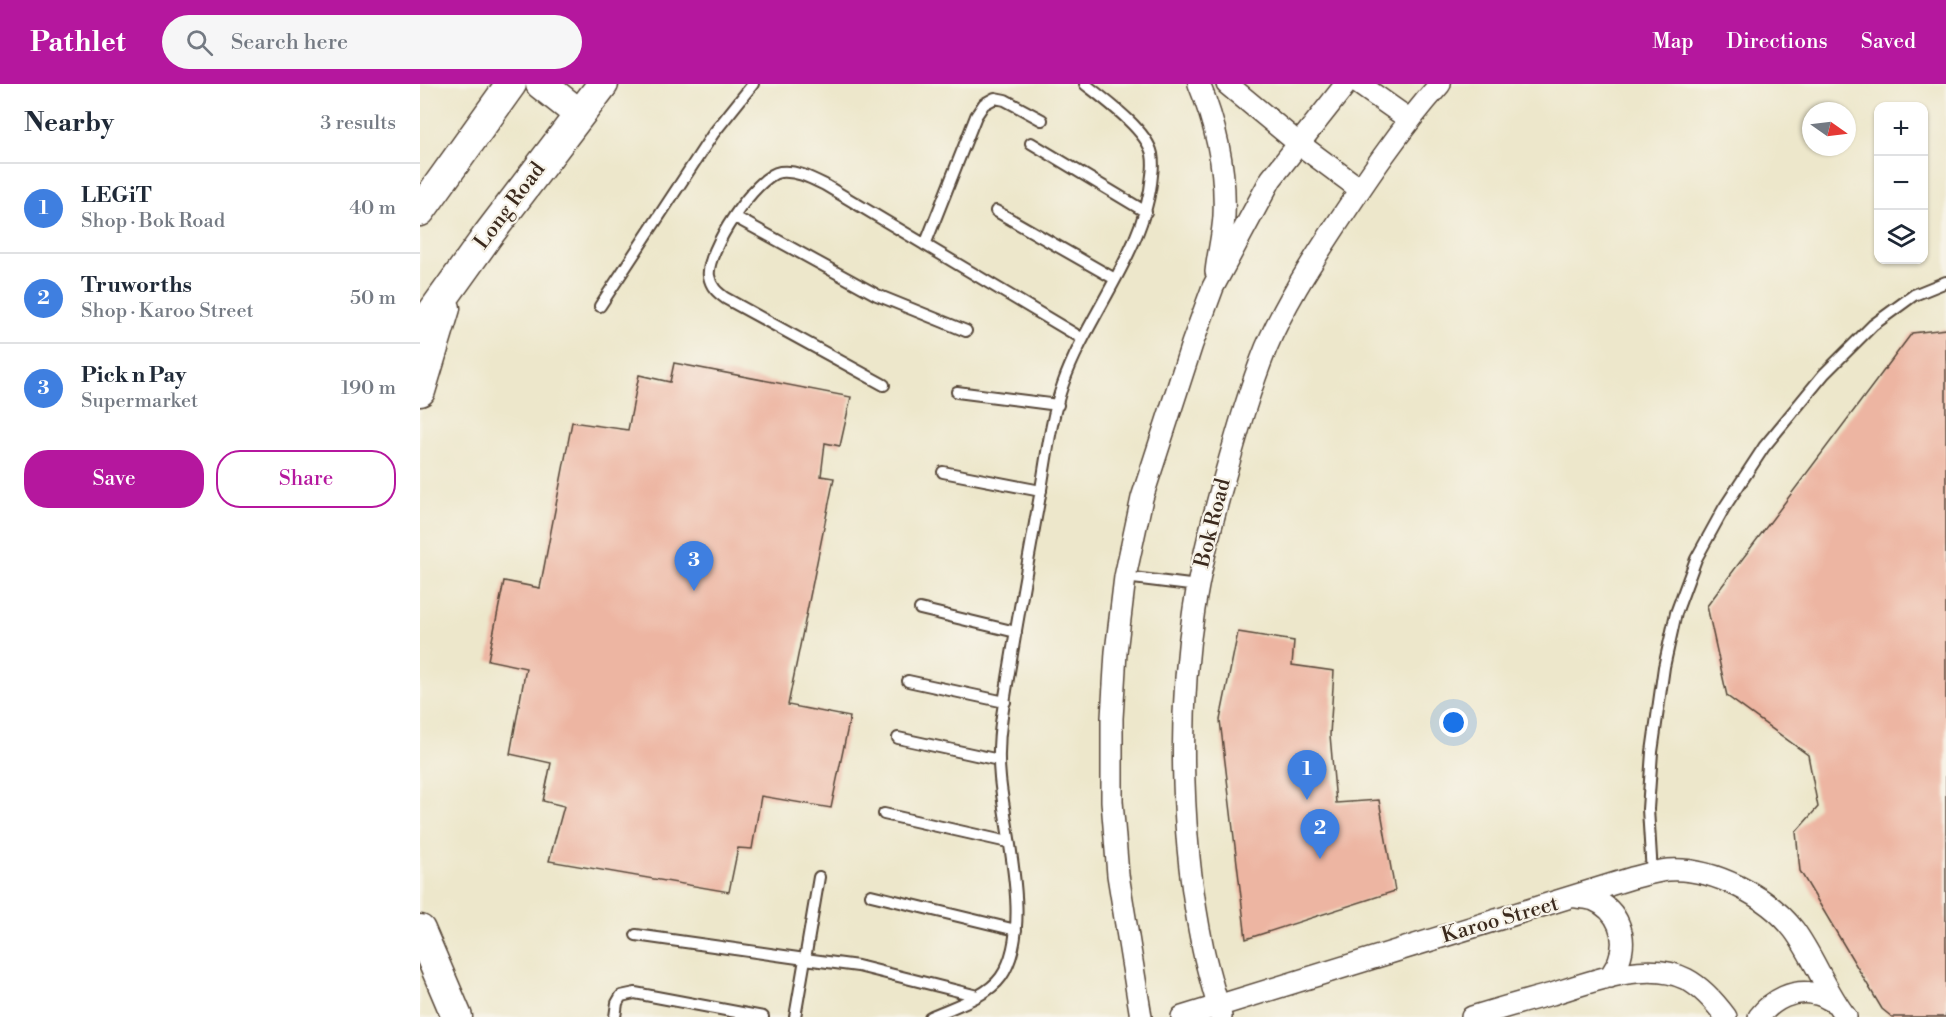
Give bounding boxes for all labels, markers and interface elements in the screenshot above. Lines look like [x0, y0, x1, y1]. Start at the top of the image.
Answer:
search box [162, 15, 582, 69]
text: Pathlet [30, 25, 126, 60]
icon: search [183, 26, 216, 59]
text: Search here [231, 29, 348, 56]
text: Map [1652, 29, 1694, 55]
text: Directions [1727, 29, 1828, 55]
text: Saved [1861, 29, 1916, 55]
north arrow [1802, 102, 1856, 156]
map controls [1874, 102, 1928, 264]
button: + [1874, 102, 1928, 156]
text: Nearby [24, 107, 114, 139]
text: 3 results [320, 111, 396, 136]
button: − [1874, 156, 1928, 210]
street label: Long Road [469, 157, 551, 255]
text: LEGiT [81, 182, 152, 209]
text: 1 [39, 196, 48, 221]
text: 40 m [349, 196, 396, 221]
text: Shop · Bok Road [81, 209, 225, 234]
button: layers [1874, 210, 1928, 264]
text: Truworths [81, 272, 192, 299]
text: 2 [37, 286, 50, 311]
text: 50 m [350, 286, 396, 311]
text: Shop · Karoo Street [81, 299, 254, 324]
text: Pick n Pay [81, 362, 186, 389]
text: 3 [37, 376, 50, 401]
text: 190 m [341, 376, 396, 401]
text: Supermarket [81, 389, 198, 414]
button: Save [24, 450, 204, 508]
button: Share [216, 450, 396, 508]
street label: Bok Road [1189, 476, 1237, 571]
pin: 3 [674, 542, 714, 591]
your location [1439, 708, 1468, 737]
pin: 1 [1288, 750, 1326, 800]
pin: 2 [1300, 810, 1340, 859]
street label: Karoo Street [1438, 891, 1562, 949]

